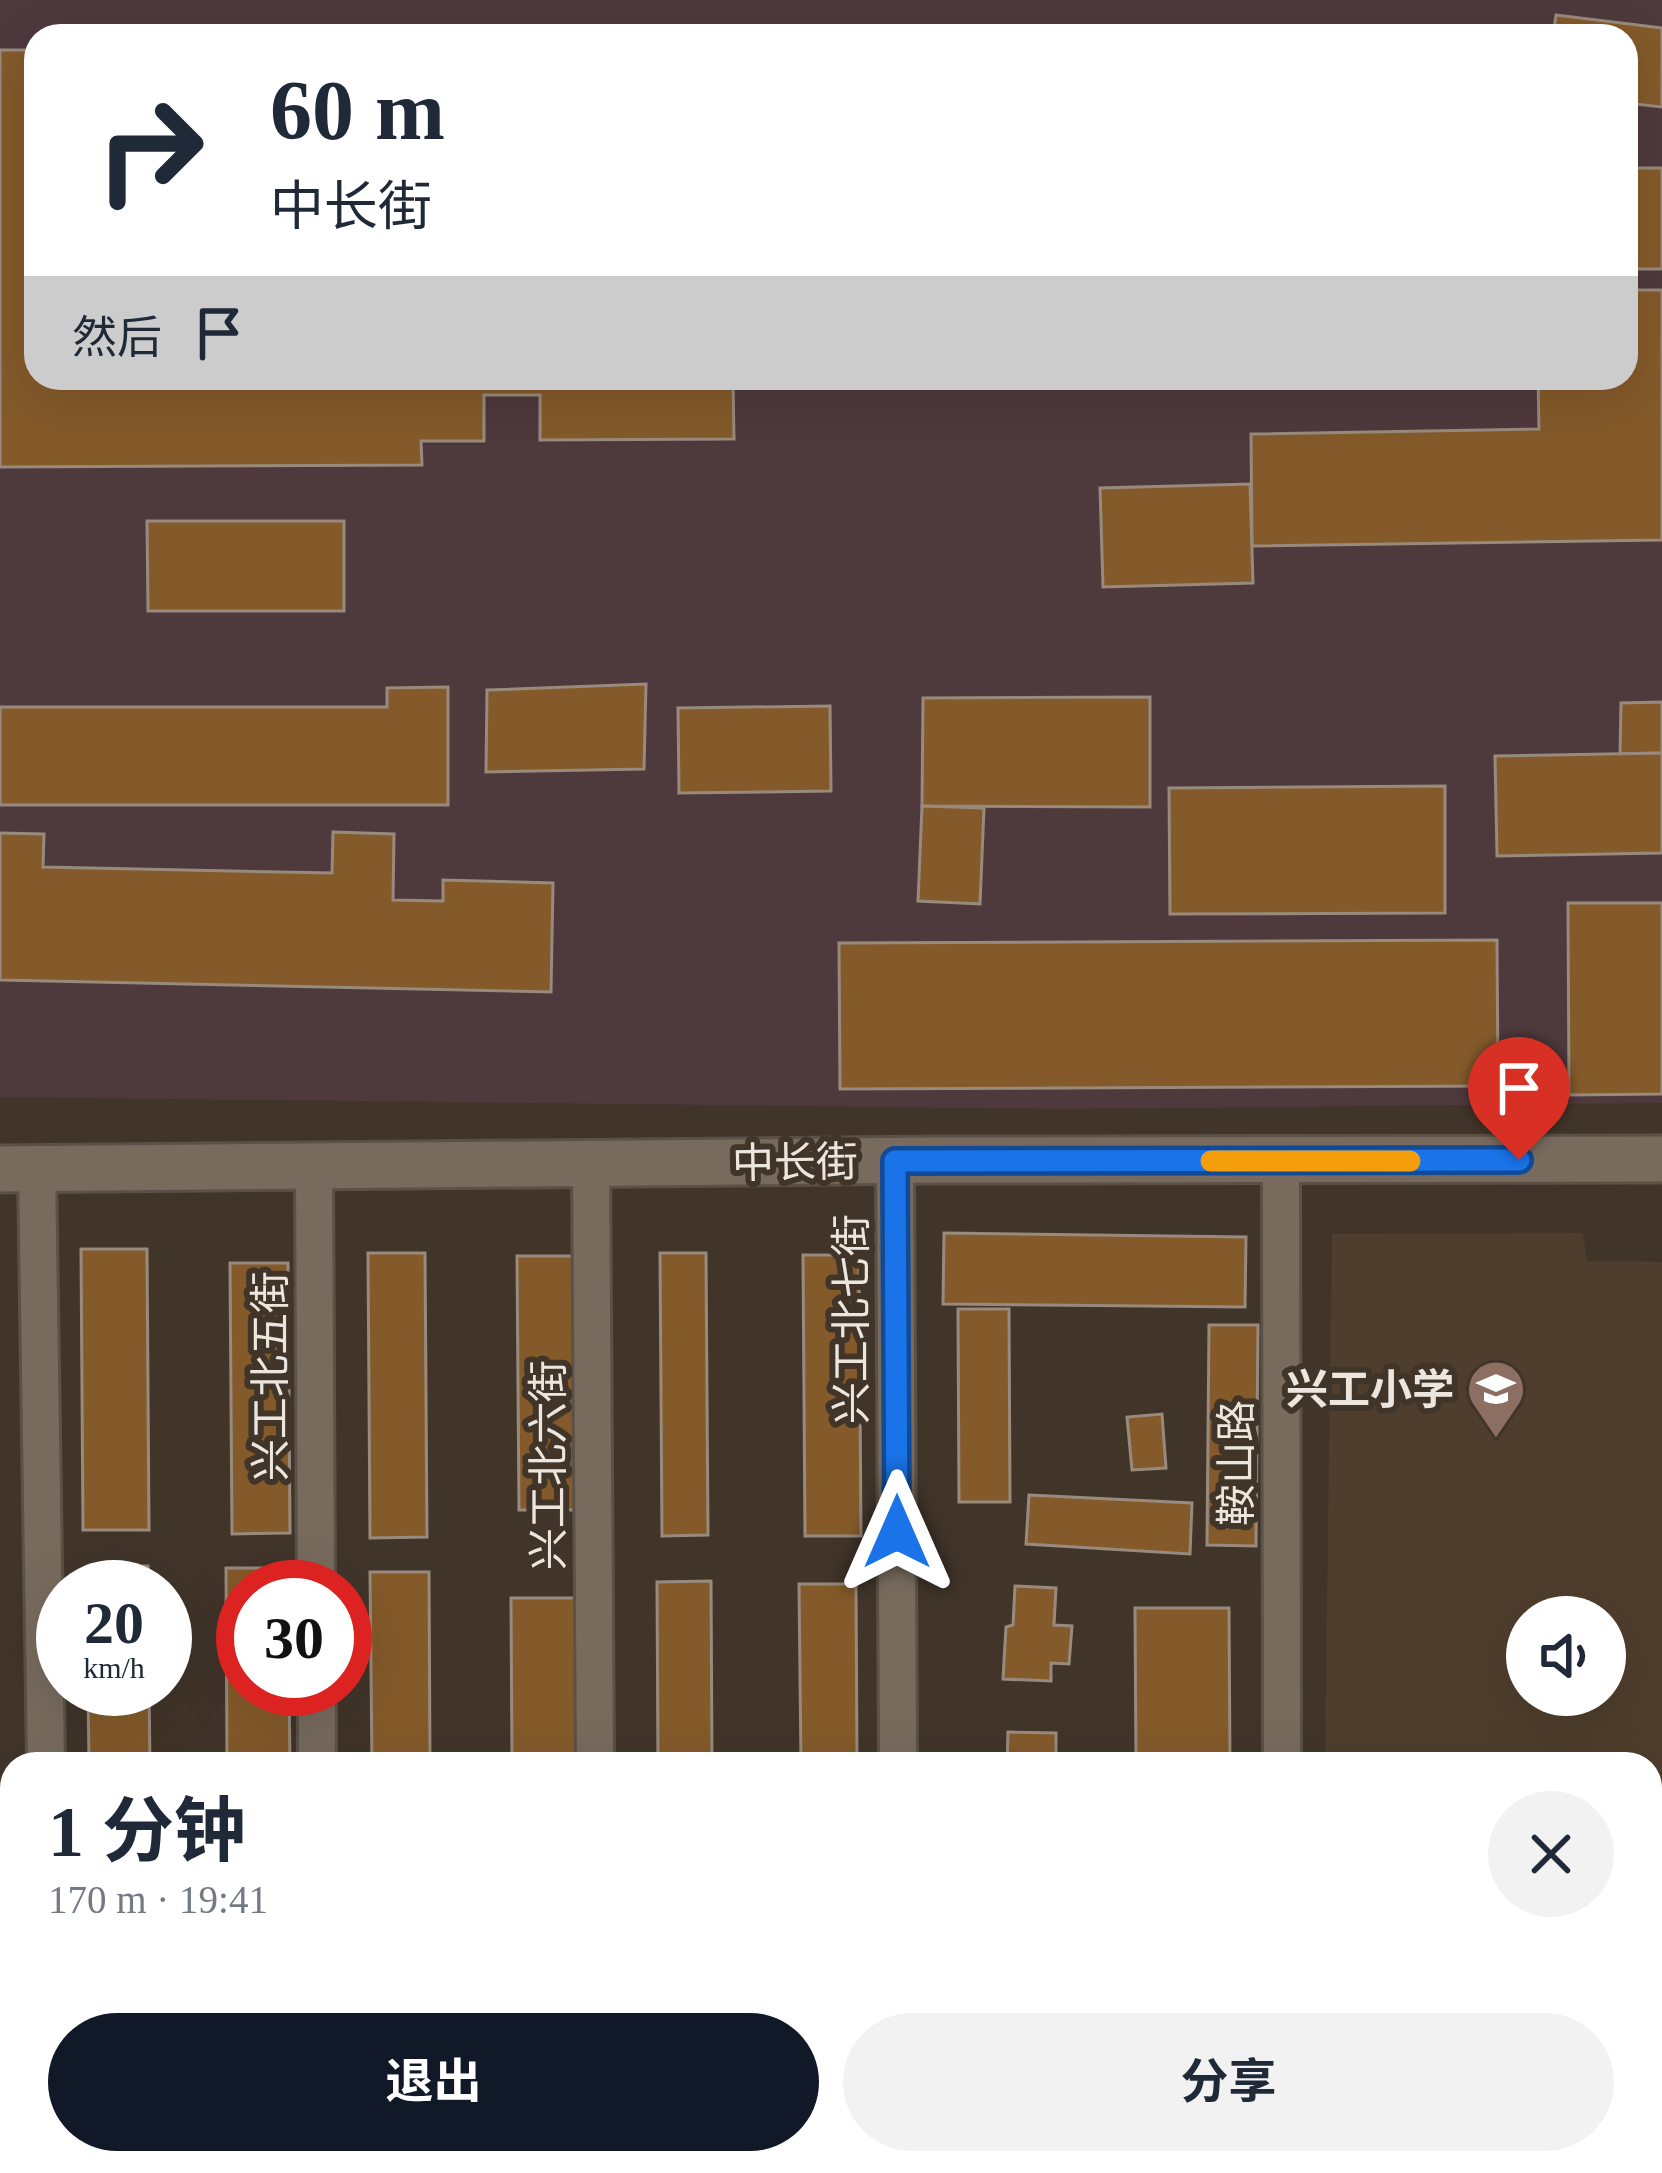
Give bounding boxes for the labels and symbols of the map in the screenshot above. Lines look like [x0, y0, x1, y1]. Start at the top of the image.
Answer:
pin [1468, 1037, 1570, 1160]
street label: 中长街 [732, 1139, 858, 1187]
street label: 兴工北七街 [829, 1214, 875, 1424]
street label: 兴工北五街 [248, 1271, 294, 1481]
school or university icon: 兴工小学 [1465, 1358, 1527, 1440]
street label: 兴工北六街 [526, 1360, 572, 1570]
place label: 兴工小学 [1286, 1367, 1454, 1413]
street label: 鞍山路 [1214, 1400, 1260, 1526]
position arrow [834, 1469, 960, 1595]
speed limit sign: 30 [216, 1560, 372, 1716]

